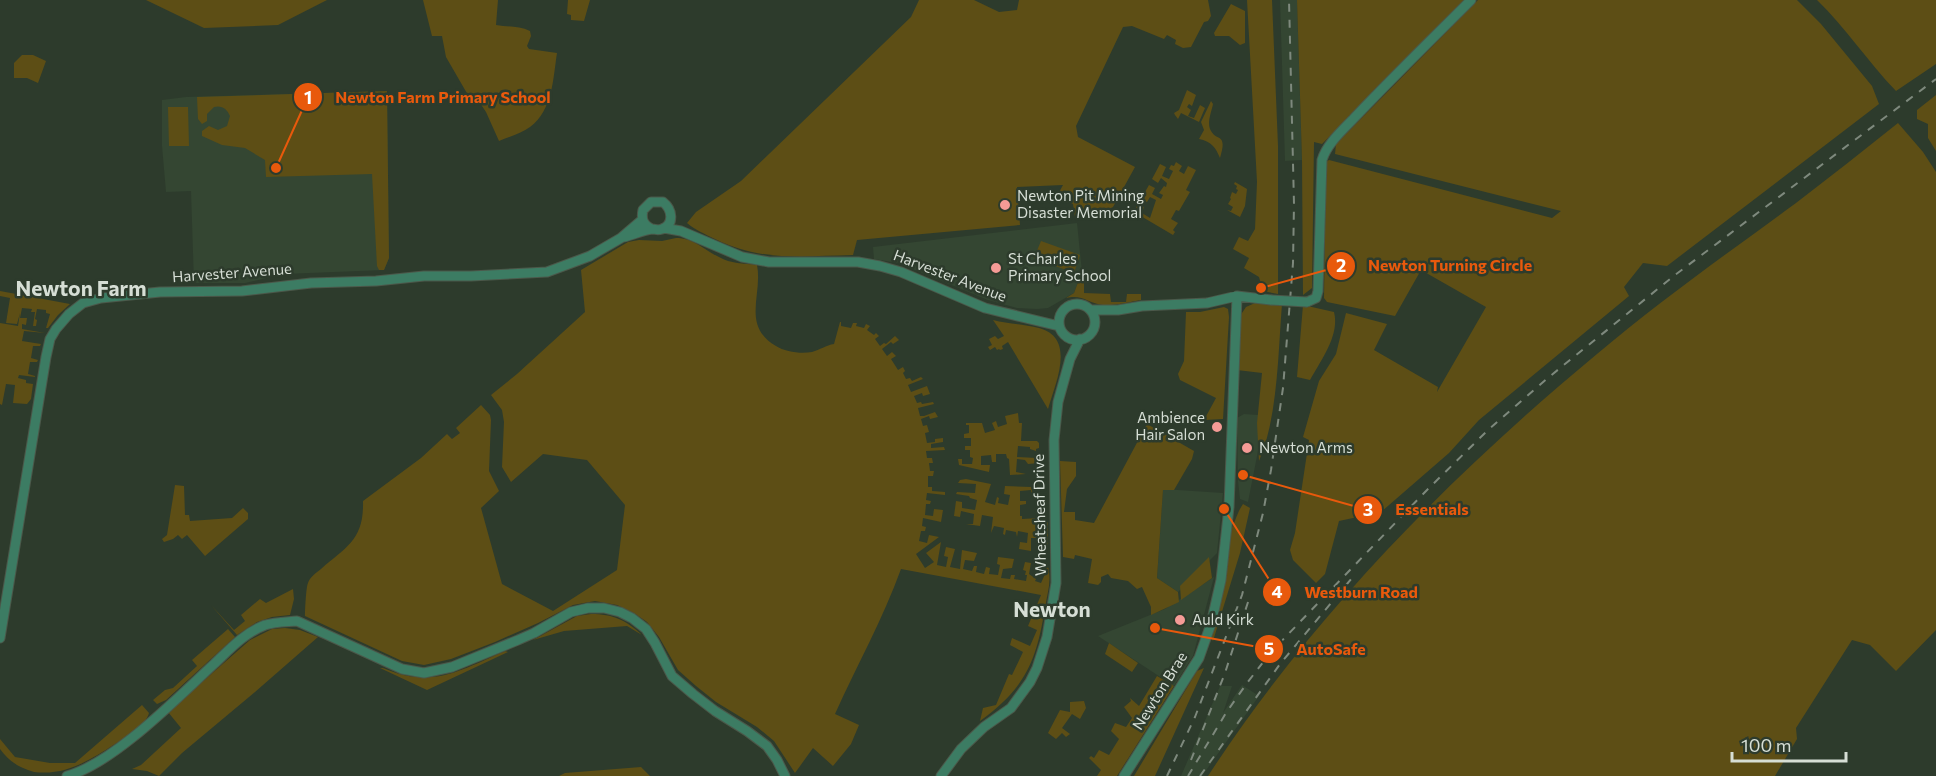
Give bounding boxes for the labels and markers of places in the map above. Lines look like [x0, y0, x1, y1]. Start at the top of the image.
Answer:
callout: Newton Farm Primary School [293, 80, 562, 114]
place label: Newton Pit Mining Disaster Memorial [1017, 186, 1144, 221]
marker: Newton Pit Mining Disaster Memorial [998, 198, 1012, 212]
place label: St Charles Primary School [1008, 249, 1111, 284]
callout: Newton Turning Circle [1326, 249, 1544, 283]
marker: St Charles Primary School [989, 261, 1003, 275]
place label: Ambience Hair Salon [1135, 408, 1205, 443]
marker: Ambience Hair Salon [1210, 420, 1224, 434]
place label: Newton Arms [1259, 438, 1353, 456]
marker: Newton Arms [1240, 441, 1254, 455]
callout: Essentials [1353, 493, 1481, 527]
callout: Westburn Road [1262, 575, 1429, 609]
place label: Auld Kirk [1192, 610, 1254, 628]
marker: Auld Kirk [1173, 613, 1187, 627]
callout: AutoSafe [1254, 632, 1378, 666]

